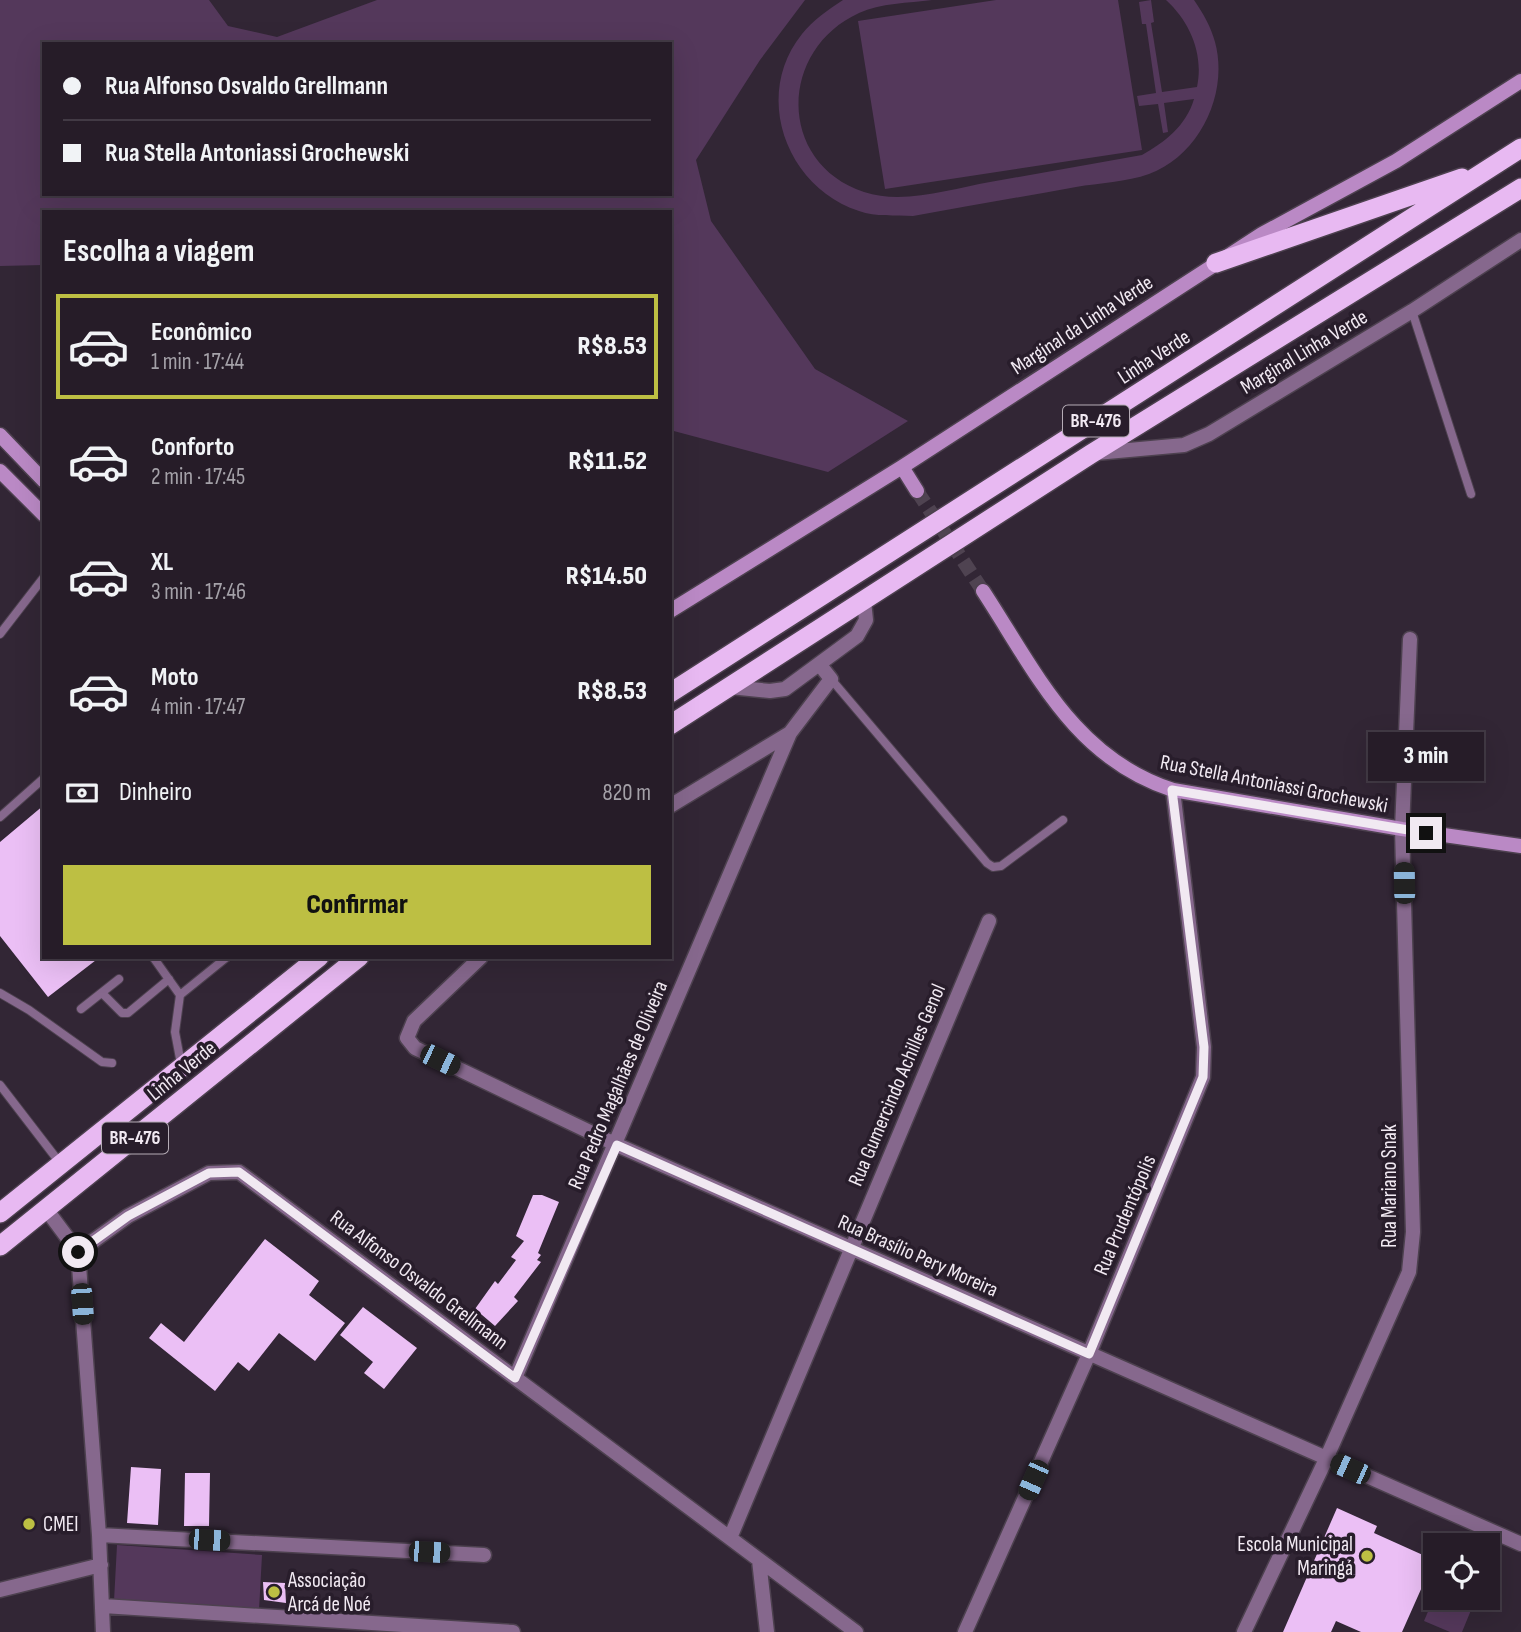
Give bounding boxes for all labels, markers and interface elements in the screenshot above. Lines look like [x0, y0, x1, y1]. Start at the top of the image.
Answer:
text: Rua Alfonso Osvaldo Grellmann [105, 71, 388, 102]
text: Rua Stella Antoniassi Grochewski [105, 138, 409, 169]
text: Escolha a viagem [63, 232, 255, 271]
street label: Marginal da Linha Verde [1006, 270, 1158, 380]
street label: Marginal Linha Verde [1236, 304, 1372, 400]
icon: car [67, 315, 130, 378]
text: Econômico [151, 317, 252, 348]
street label: Linha Verde [1113, 324, 1195, 390]
text: R$8.53 [578, 331, 647, 362]
text: 1 min · 17:44 [151, 348, 244, 376]
road number: BR-476 [1063, 406, 1129, 436]
icon: car [67, 430, 130, 493]
text: Conforto [151, 432, 234, 463]
text: R$11.52 [569, 446, 647, 477]
text: 2 min · 17:45 [151, 463, 245, 491]
icon: car [67, 545, 130, 608]
text: XL [151, 547, 173, 578]
text: R$14.50 [566, 561, 647, 592]
text: 3 min · 17:46 [151, 578, 246, 606]
icon: car [67, 660, 130, 723]
text: Moto [151, 662, 199, 693]
text: R$8.53 [578, 676, 647, 707]
text: 4 min · 17:47 [151, 693, 245, 721]
callout: 3 min [1368, 732, 1484, 780]
text: 3 min [1404, 742, 1448, 770]
street label: Rua Stella Antoniassi Grochewski [1158, 750, 1390, 818]
icon: cash [63, 774, 101, 812]
text: Dinheiro [119, 777, 192, 808]
text: 820 m [602, 779, 651, 807]
route end [1410, 817, 1442, 849]
car [1394, 862, 1415, 904]
button: Confirmar [63, 865, 651, 945]
street label: Rua Pedro Magalhães de Oliveira [563, 977, 673, 1193]
street label: Rua Gumercindo Achilles Genol [843, 980, 951, 1190]
street label: Linha Verde [143, 1036, 221, 1106]
car [417, 1041, 464, 1079]
road number: BR-476 [102, 1122, 168, 1154]
street label: Rua Mariano Snak [1377, 1124, 1402, 1248]
street label: Rua Prudentópolis [1088, 1151, 1162, 1279]
street label: Rua Alfonso Osvaldo Grellmann [325, 1205, 513, 1355]
street label: Rua Brasílio Pery Moreira [834, 1209, 1002, 1303]
route start [62, 1236, 94, 1268]
car [71, 1282, 94, 1326]
car [1327, 1451, 1374, 1487]
car [1015, 1457, 1052, 1503]
place label: CMEI [43, 1512, 79, 1537]
marker: CMEI [21, 1516, 37, 1532]
car [188, 1528, 231, 1552]
place label: Escola Municipal Maringá [1237, 1532, 1353, 1581]
map controls [1423, 1533, 1500, 1610]
button: locate [1423, 1533, 1500, 1610]
car [408, 1540, 451, 1564]
marker: Escola Municipal Maringá [1359, 1548, 1375, 1564]
place label: Associação Arcá de Noé [287, 1568, 371, 1617]
marker: Associação Arcá de Noé [266, 1584, 282, 1600]

